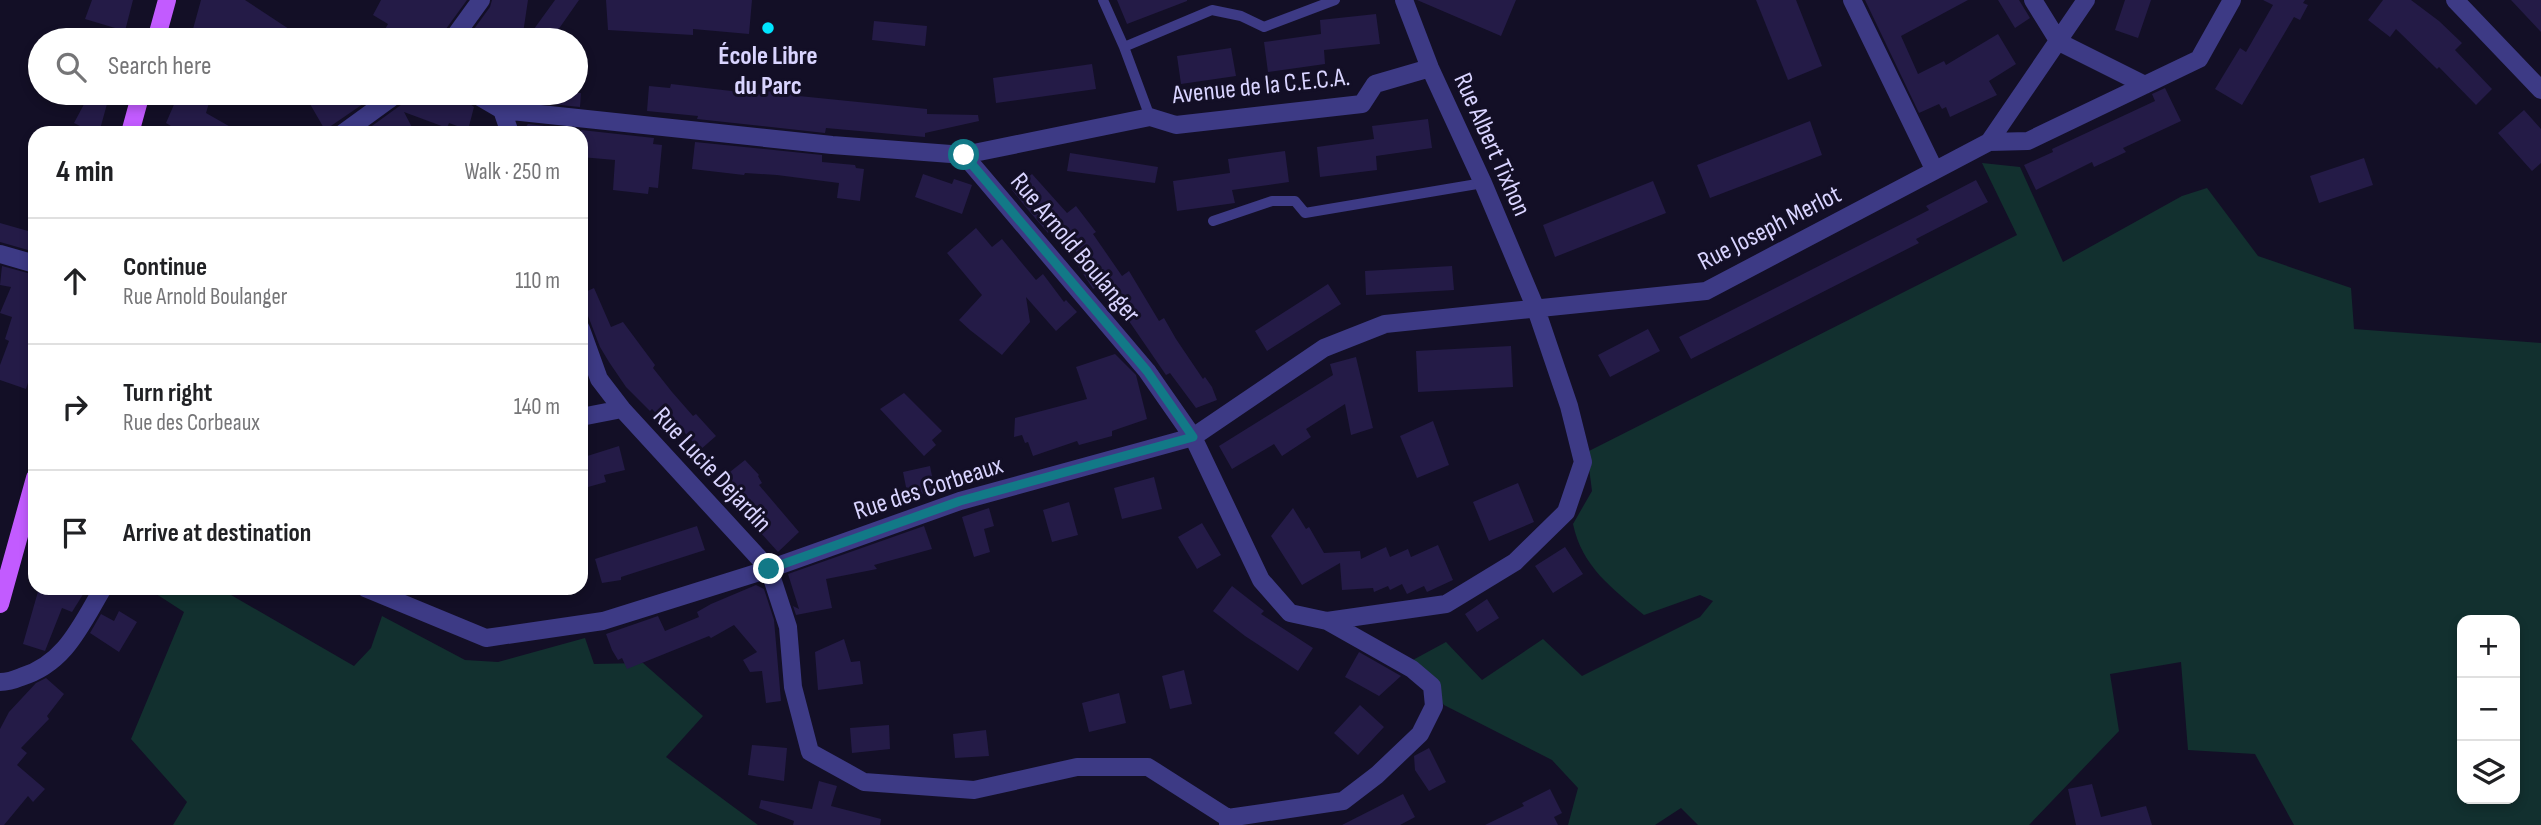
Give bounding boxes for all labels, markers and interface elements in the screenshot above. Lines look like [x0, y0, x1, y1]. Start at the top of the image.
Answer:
marker: École Libre du Parc [760, 20, 776, 36]
search box [28, 28, 588, 105]
place label: École Libre du Parc [718, 41, 818, 102]
icon: search [52, 48, 90, 86]
text: Search here [108, 51, 211, 82]
street label: Avenue de la C.E.C.A. [1170, 62, 1352, 111]
street label: Rue Albert Tixhon [1446, 68, 1537, 221]
route start [948, 139, 979, 170]
text: 4 min [56, 154, 114, 190]
text: Walk · 250 m [464, 158, 560, 186]
street label: Rue Arnold Boulanger [1003, 167, 1147, 329]
street label: Rue Joseph Merlot [1693, 179, 1846, 278]
text: Continue [123, 252, 207, 283]
icon: ahead [56, 262, 94, 300]
text: 110 m [515, 267, 560, 295]
text: Rue Arnold Boulanger [123, 283, 287, 311]
text: Turn right [123, 378, 212, 409]
icon: right [56, 388, 94, 426]
text: 140 m [514, 393, 560, 421]
street label: Rue Lucie Dejardin [646, 401, 778, 539]
text: Rue des Corbeaux [123, 409, 260, 437]
street label: Rue des Corbeaux [850, 450, 1007, 527]
icon: arrive [56, 514, 94, 552]
text: Arrive at destination [123, 518, 311, 549]
route end [753, 553, 784, 584]
map controls [2457, 615, 2520, 804]
button: + [2457, 615, 2520, 678]
button: − [2457, 678, 2520, 741]
button: layers [2457, 741, 2520, 804]

